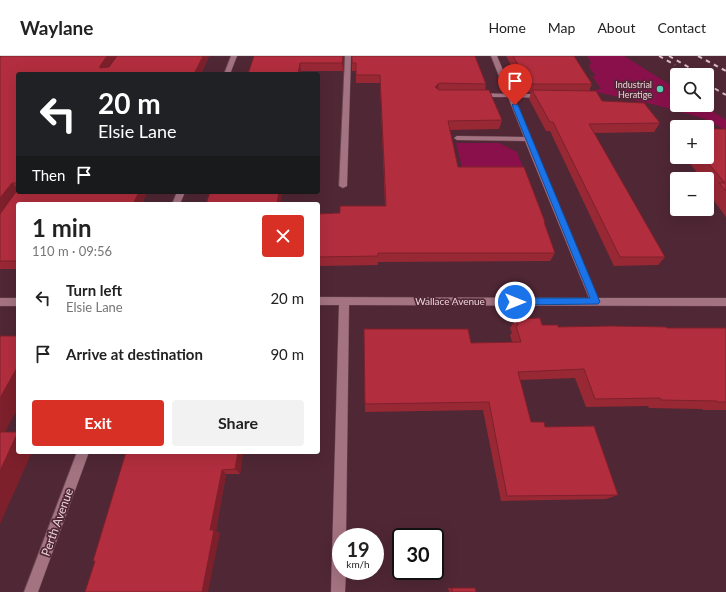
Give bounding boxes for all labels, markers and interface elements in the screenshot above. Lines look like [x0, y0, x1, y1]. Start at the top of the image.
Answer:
text: Waylane [20, 16, 93, 39]
text: Home [488, 19, 526, 36]
text: Map [548, 19, 575, 36]
text: About [597, 19, 635, 36]
text: Contact [657, 19, 706, 36]
pin [498, 64, 532, 105]
map controls [670, 68, 714, 216]
button: search [670, 68, 714, 112]
icon: arrive [504, 70, 526, 92]
place label: Industrial Heratige [615, 79, 652, 100]
marker: Industrial Heratige [655, 84, 665, 94]
text: 20 m [98, 86, 161, 120]
icon: left [32, 88, 84, 140]
text: Elsie Lane [98, 120, 177, 142]
button: + [670, 120, 714, 164]
icon: arrive [73, 164, 95, 186]
text: Then [32, 166, 65, 184]
button: − [670, 172, 714, 216]
text: 1 min [32, 213, 92, 242]
button: close [262, 215, 304, 257]
text: 110 m · 09:56 [32, 243, 112, 259]
text: Turn left [66, 281, 122, 299]
position arrow [494, 281, 536, 323]
icon: left [32, 287, 54, 309]
text: 20 m [270, 289, 304, 307]
street label: Wallace Avenue [415, 295, 485, 307]
text: Elsie Lane [66, 299, 123, 315]
icon: arrive [32, 343, 54, 365]
text: Arrive at destination [66, 345, 203, 363]
text: 90 m [270, 345, 304, 363]
button: Exit [32, 400, 164, 446]
button: Share [172, 400, 304, 446]
street label: Perth Avenue [38, 486, 76, 558]
speed limit sign: 30 [392, 528, 444, 580]
text: 19 [346, 537, 370, 561]
text: km/h [346, 558, 370, 570]

